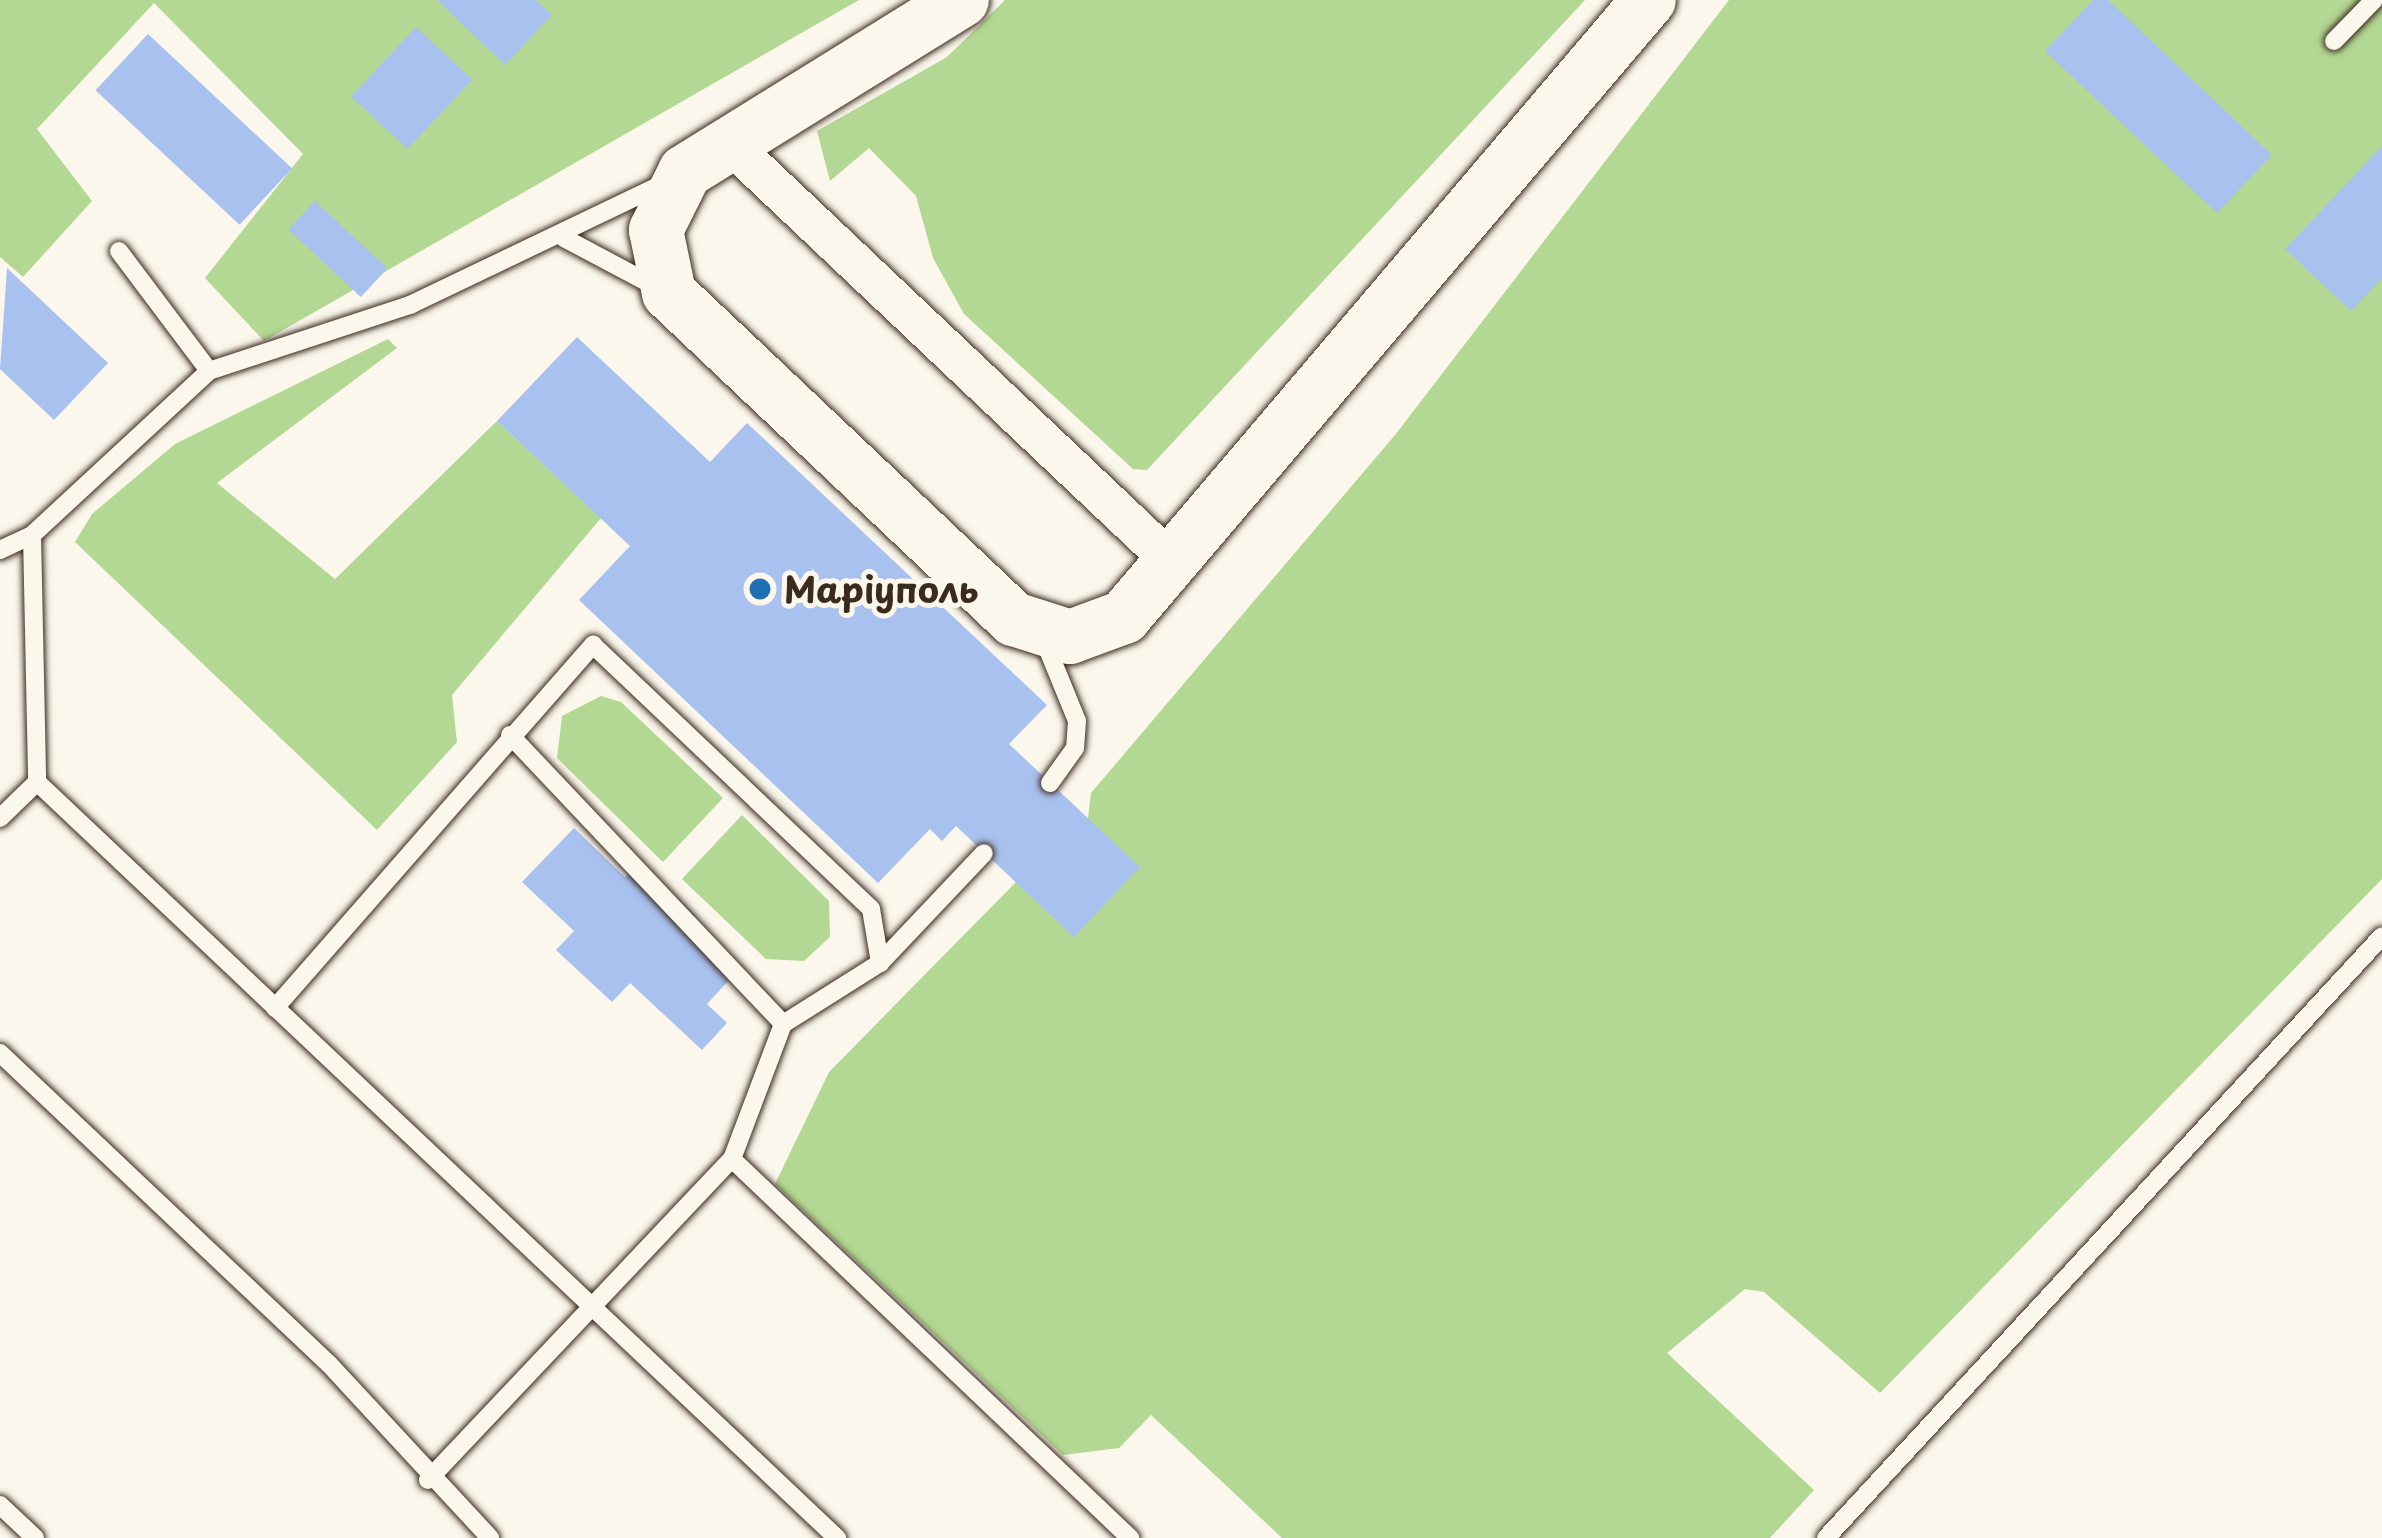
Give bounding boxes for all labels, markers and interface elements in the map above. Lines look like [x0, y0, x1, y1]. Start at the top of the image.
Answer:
place label: Маріуполь [784, 567, 978, 611]
marker: Маріуполь [747, 576, 773, 602]

